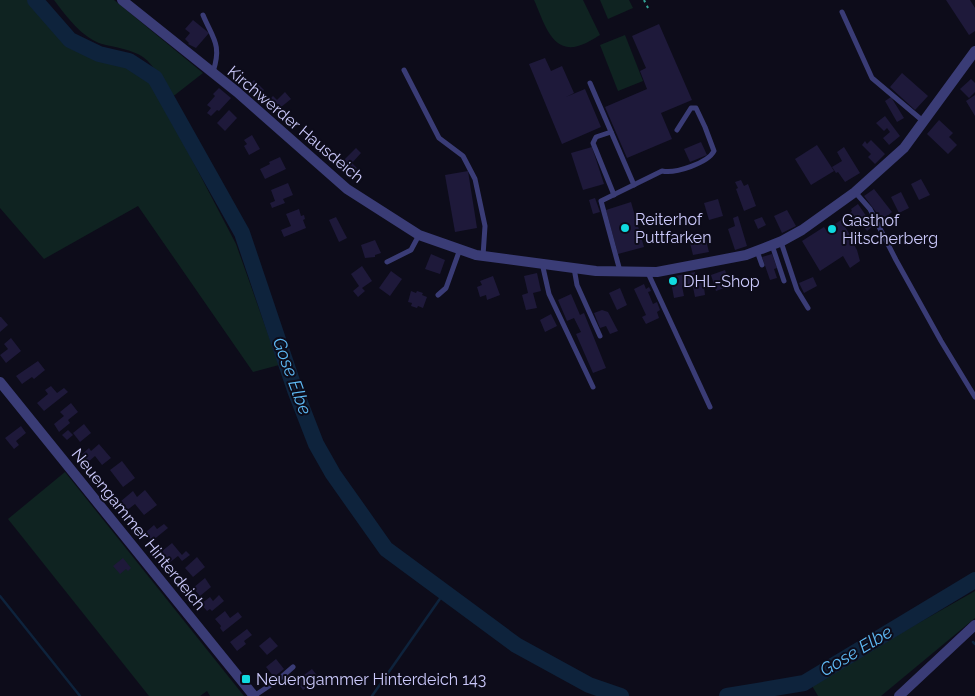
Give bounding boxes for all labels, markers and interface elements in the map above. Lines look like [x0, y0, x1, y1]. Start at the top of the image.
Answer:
street label: Kirchwerder Hausdeich [224, 62, 368, 187]
place label: Reiterhof Puttfarken [635, 210, 712, 247]
place label: Gasthof Hitscherberg [842, 211, 938, 248]
marker: Reiterhof Puttfarken [619, 222, 631, 234]
marker: Gasthof Hitscherberg [826, 223, 838, 235]
place label: DHL-Shop [683, 272, 760, 291]
marker: DHL-Shop [667, 275, 679, 287]
water label: Gose Elbe [269, 334, 316, 418]
street label: Neuengammer Hinterdeich [68, 445, 210, 614]
water label: Gose Elbe [816, 621, 896, 680]
place label: Neuengammer Hinterdeich 143 [256, 670, 486, 689]
marker: Neuengammer Hinterdeich 143 [240, 673, 252, 685]

